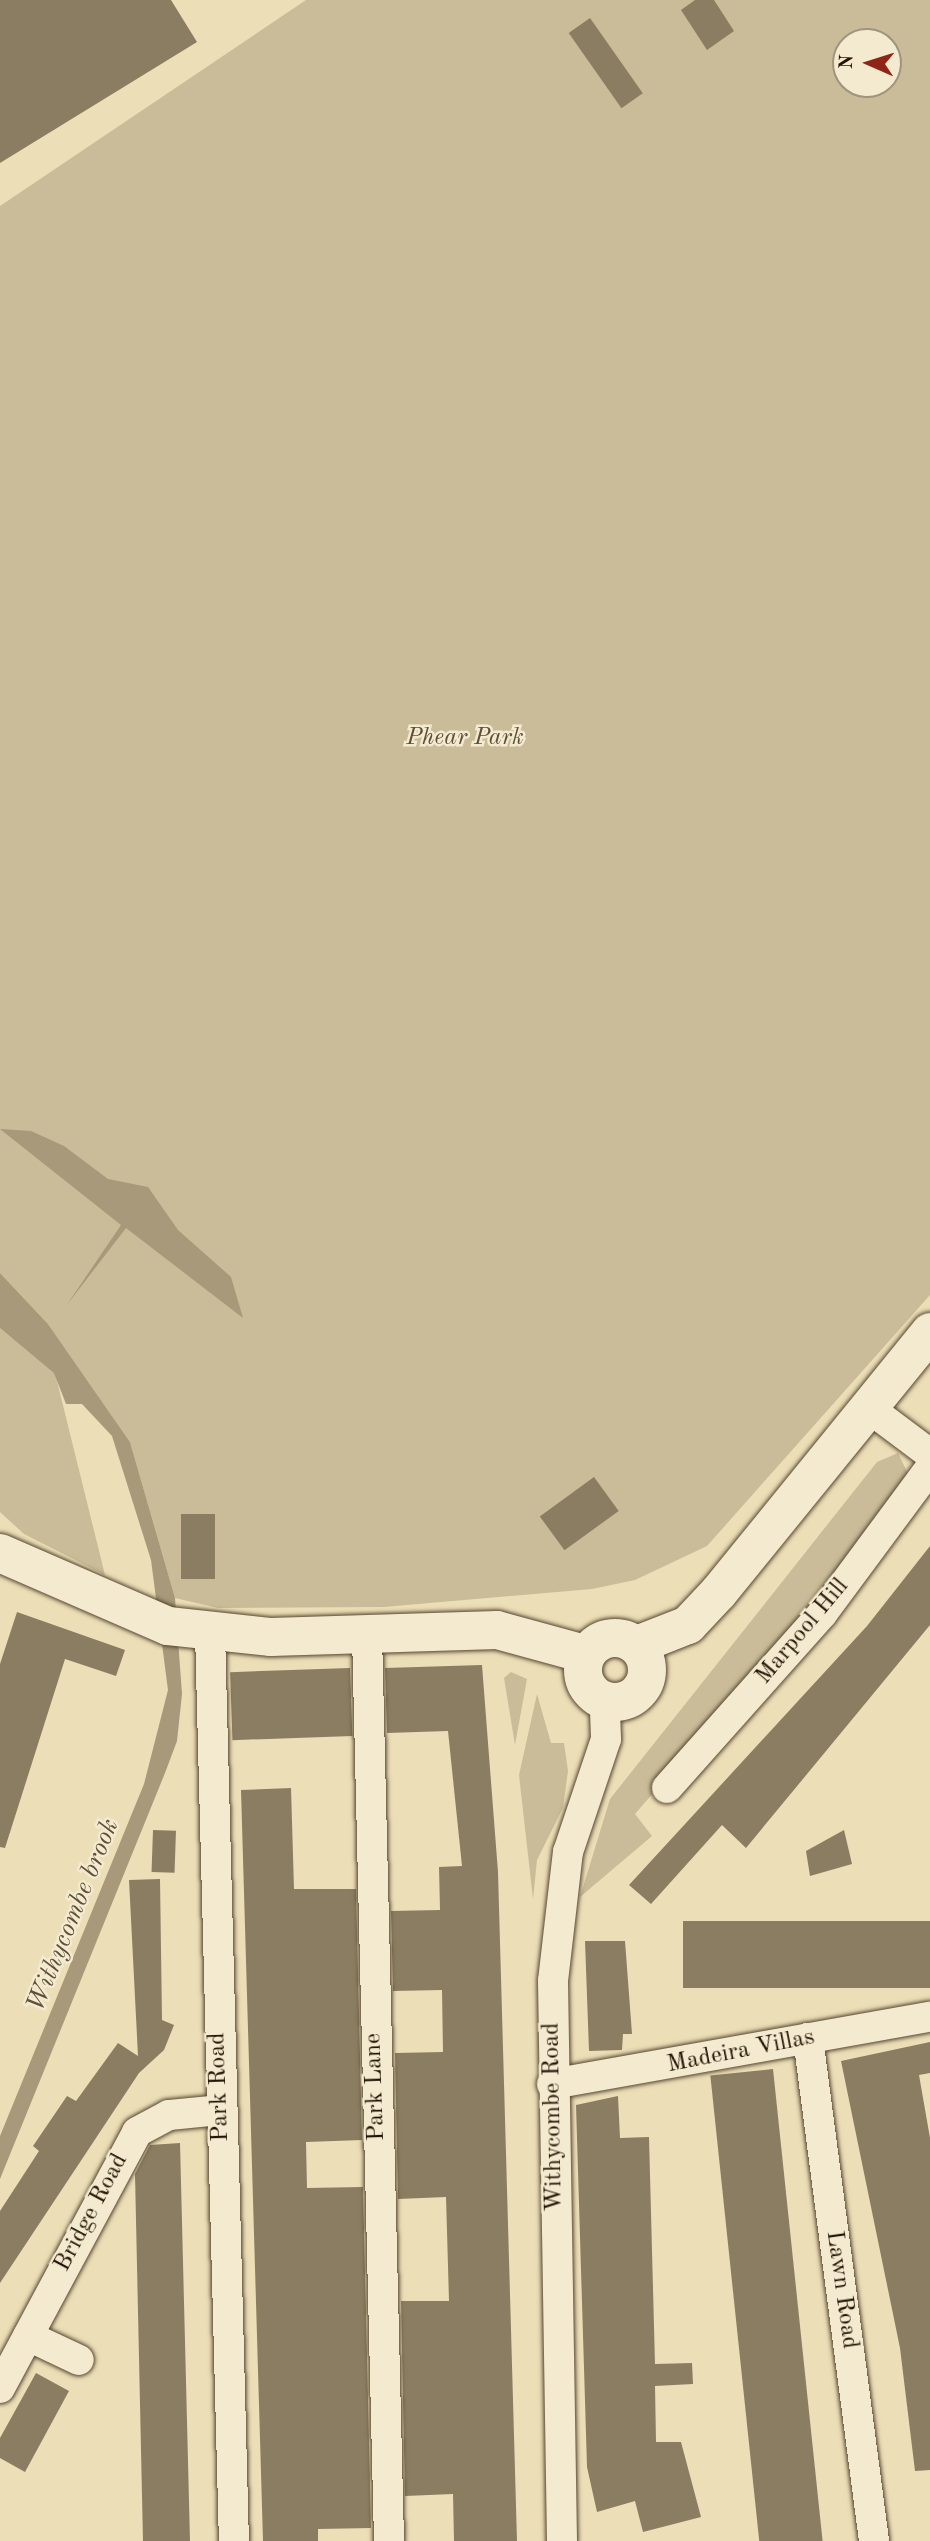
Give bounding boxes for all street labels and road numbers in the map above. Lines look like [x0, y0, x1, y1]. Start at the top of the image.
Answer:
street label: Marpool Hill [750, 1573, 856, 1691]
street label: Withycombe Road [538, 2022, 570, 2212]
street label: Madeira Villas [665, 2024, 817, 2080]
street label: Park Road [204, 2032, 236, 2142]
street label: Park Lane [360, 2032, 392, 2142]
street label: Bridge Road [49, 2149, 135, 2277]
street label: Lawn Road [818, 2229, 864, 2351]

